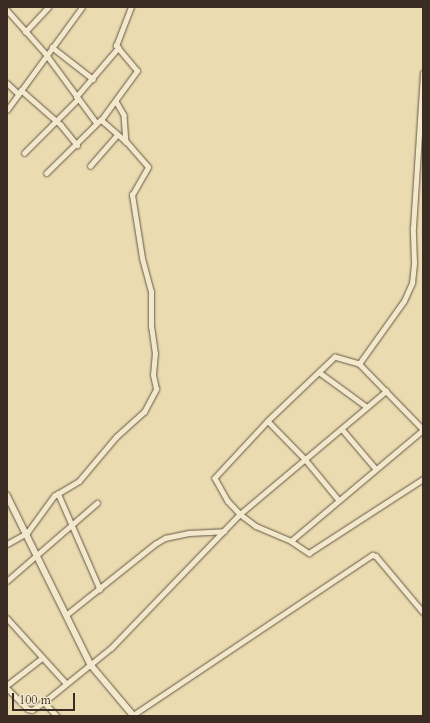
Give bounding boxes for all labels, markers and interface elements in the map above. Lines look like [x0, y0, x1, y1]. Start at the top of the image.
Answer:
scale bar [14, 685, 77, 711]
text: 100 m [19, 692, 51, 708]

